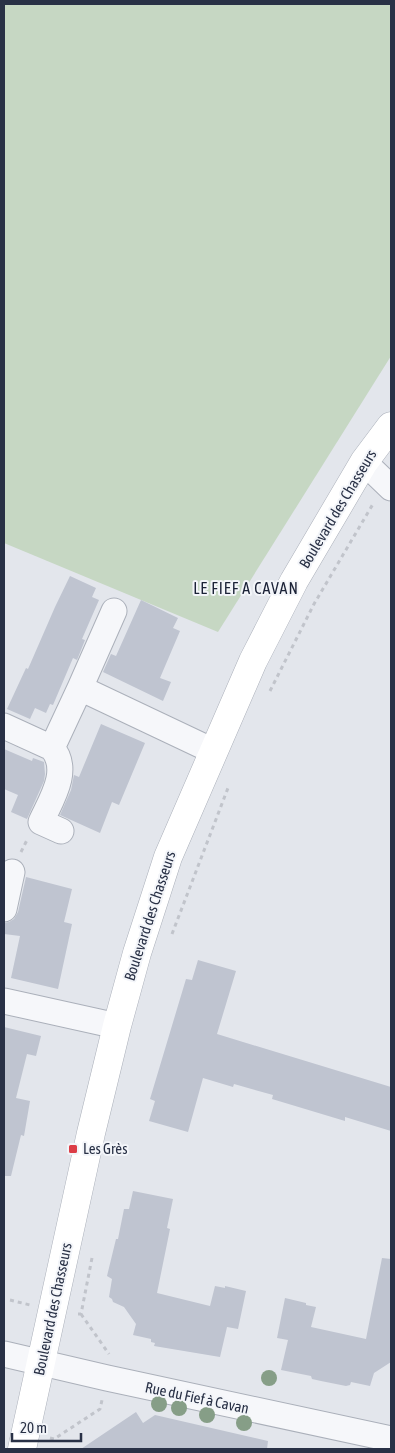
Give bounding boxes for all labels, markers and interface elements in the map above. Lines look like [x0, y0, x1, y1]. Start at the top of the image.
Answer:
street label: Boulevard des Chasseurs [295, 446, 380, 571]
district label: LE FIEF A CAVAN [193, 579, 299, 597]
street label: Boulevard des Chasseurs [121, 849, 178, 983]
place label: Les Grès [83, 1140, 127, 1157]
marker: Les Grès [67, 1143, 79, 1155]
street label: Boulevard des Chasseurs [30, 1241, 75, 1377]
street label: Rue du Fief à Cavan [144, 1378, 250, 1417]
scale bar [12, 1410, 81, 1442]
text: 20 m [20, 1419, 47, 1436]

